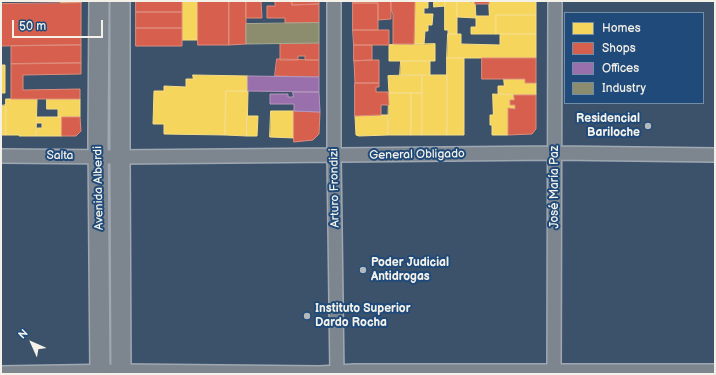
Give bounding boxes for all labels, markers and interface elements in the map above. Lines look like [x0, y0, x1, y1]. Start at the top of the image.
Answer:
scale bar [14, 12, 105, 38]
legend [564, 12, 704, 104]
text: 50 m [19, 19, 46, 34]
text: Homes [602, 21, 641, 36]
text: Shops [602, 41, 636, 56]
text: Offices [602, 61, 639, 76]
text: Industry [602, 81, 646, 96]
place label: Residencial Bariloche [576, 112, 640, 140]
marker: Residencial Bariloche [643, 121, 653, 131]
street label: José María Paz [548, 145, 562, 229]
street label: Avenida Alberdi [91, 146, 107, 230]
street label: General Obligado [369, 147, 465, 163]
street label: Arturo Frondizi [327, 148, 343, 228]
street label: Salta [46, 149, 74, 163]
place label: Poder Judicial Antidrogas [371, 256, 449, 284]
marker: Poder Judicial Antidrogas [358, 265, 368, 275]
place label: Instituto Superior Dardo Rocha [315, 302, 410, 330]
marker: Instituto Superior Dardo Rocha [302, 311, 312, 321]
north arrow [12, 323, 52, 363]
text: N [16, 327, 31, 342]

